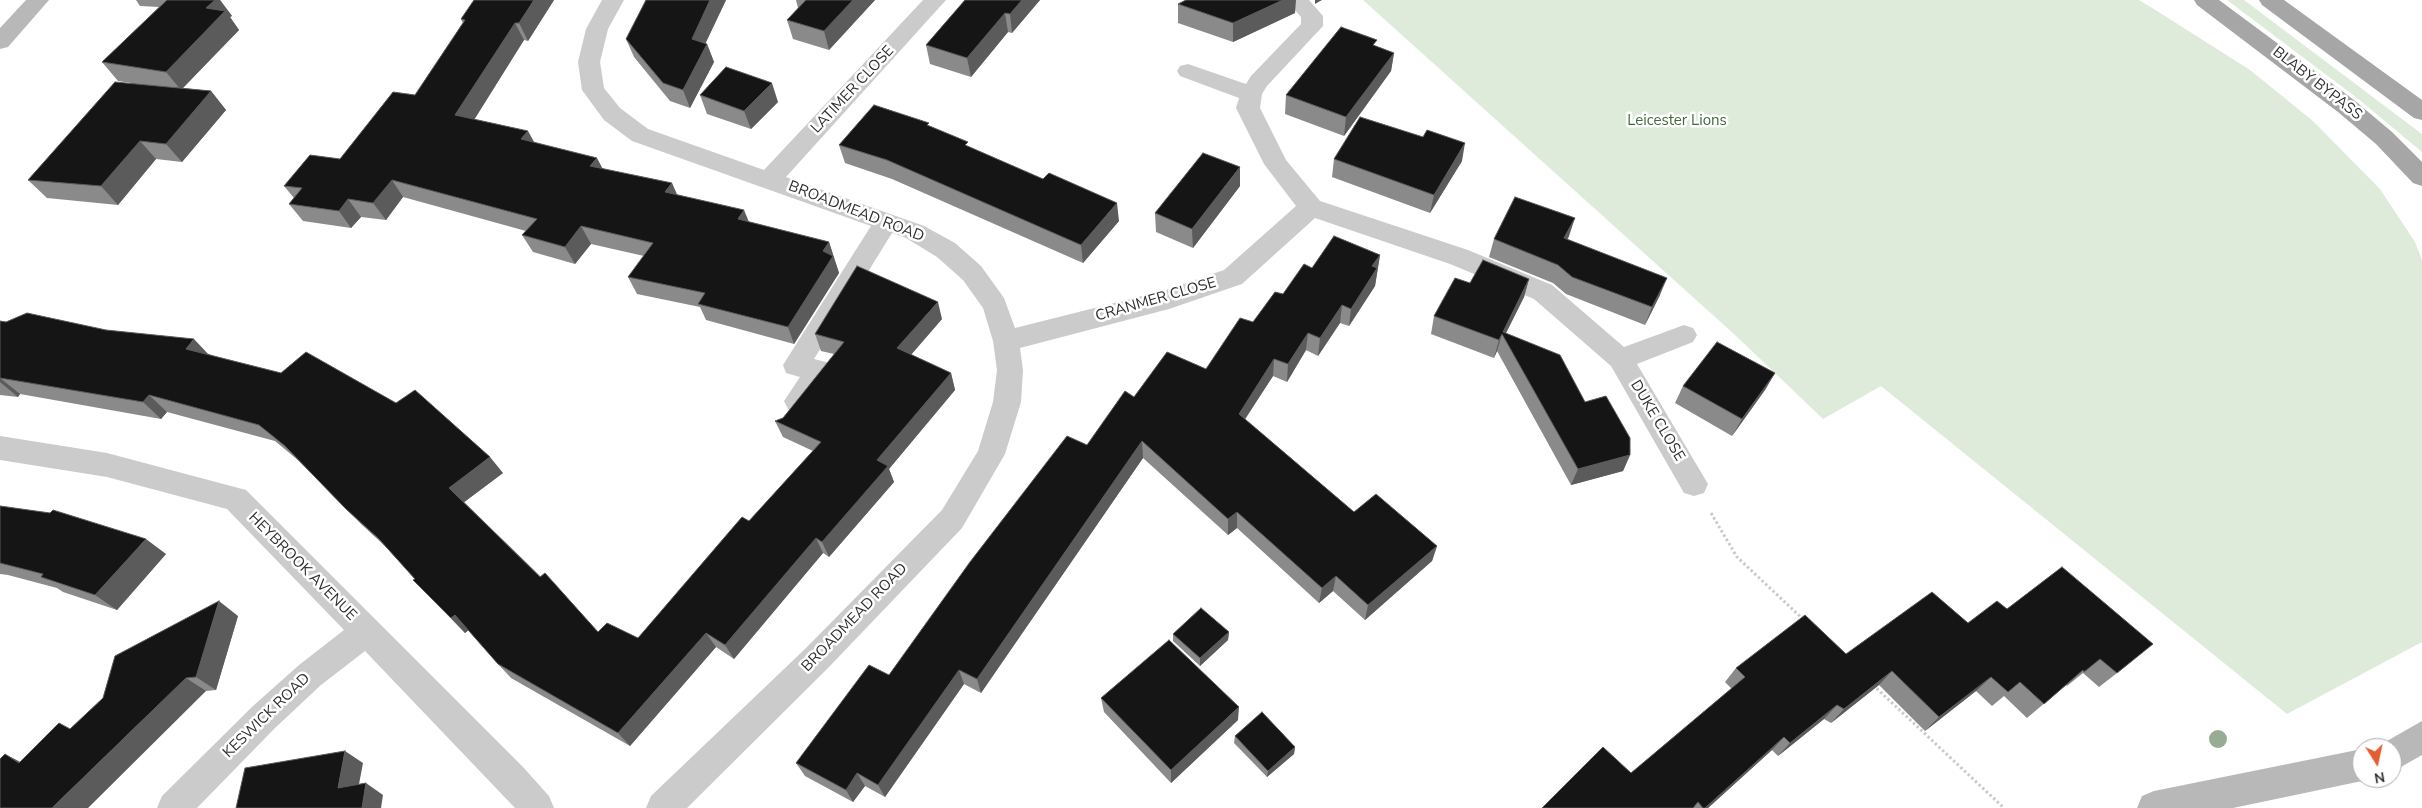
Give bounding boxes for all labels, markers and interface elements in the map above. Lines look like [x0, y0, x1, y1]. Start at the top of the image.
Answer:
street label: LATIMER CLOSE [808, 42, 898, 138]
street label: BLABY BYPASS [2269, 44, 2365, 124]
park label: Leicester Lions [1627, 112, 1727, 130]
street label: BROADMEAD ROAD [786, 178, 926, 246]
street label: CRANMER CLOSE [1094, 274, 1218, 326]
street label: DUKE CLOSE [1626, 377, 1688, 465]
street label: HEYBROOK AVENUE [244, 509, 360, 625]
street label: BROADMEAD ROAD [798, 560, 912, 676]
street label: KESWICK ROAD [220, 670, 314, 762]
north arrow [2352, 738, 2402, 788]
text: N [2373, 767, 2386, 788]

